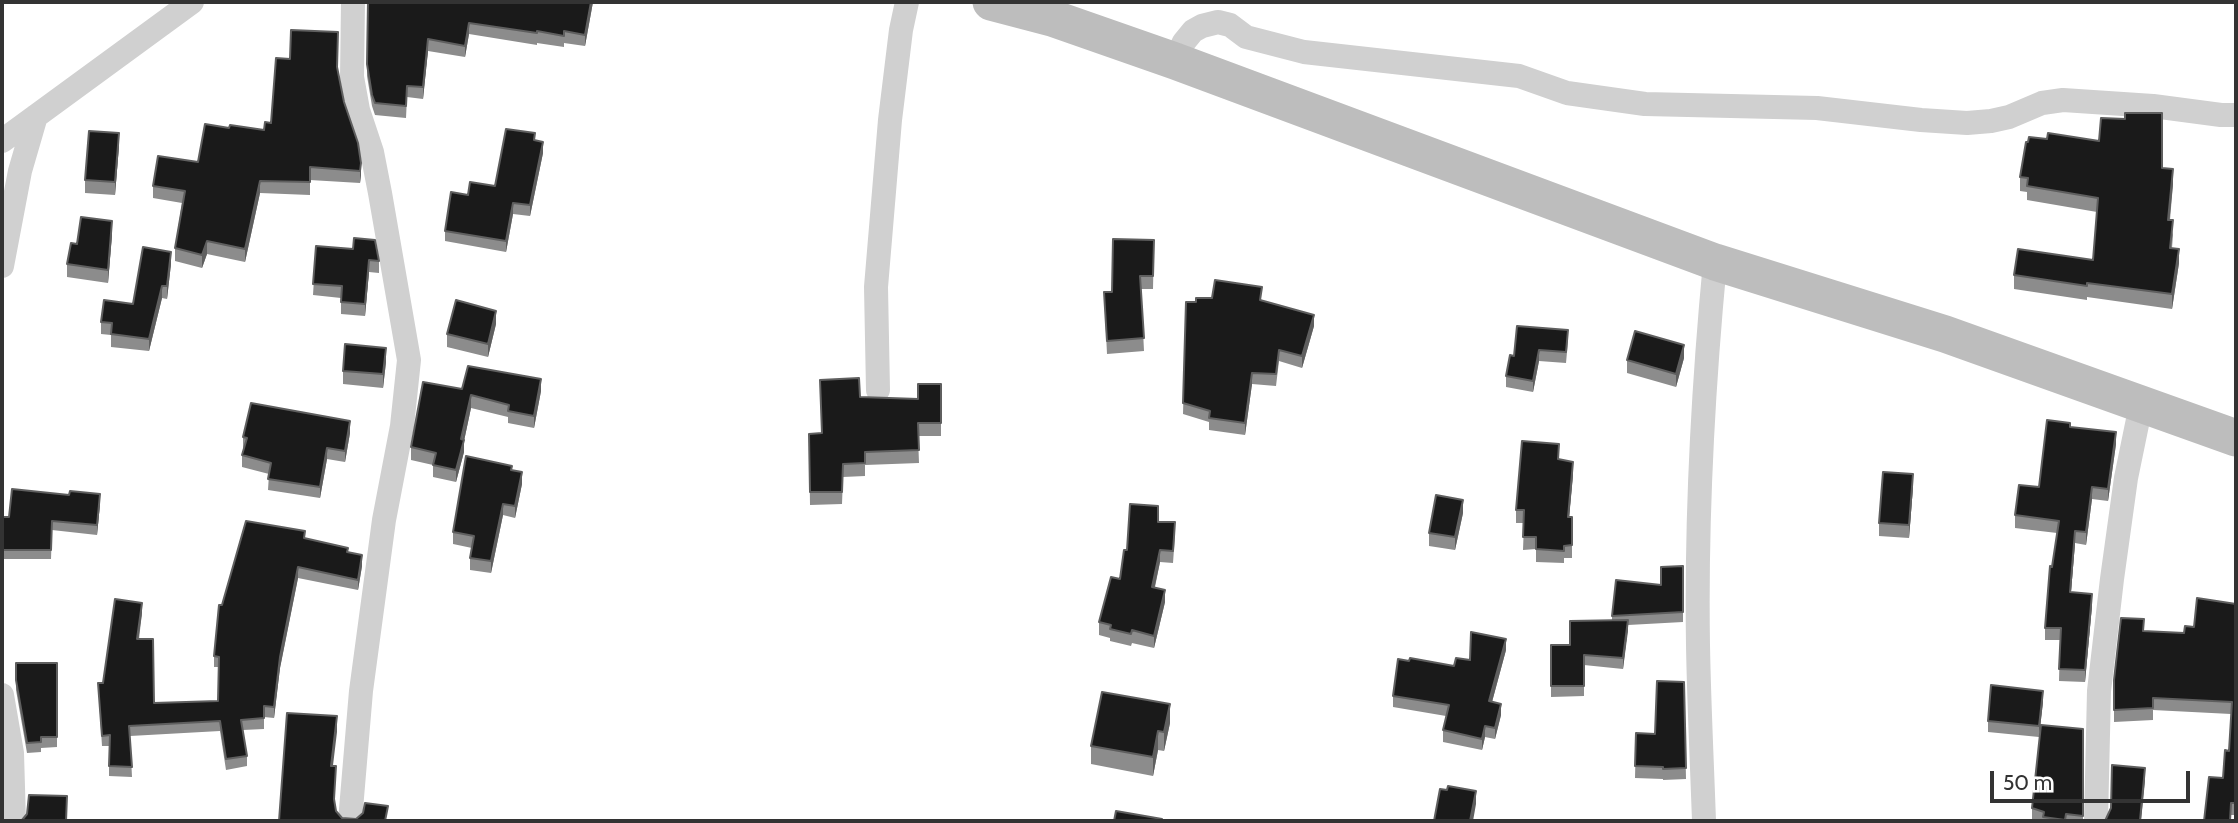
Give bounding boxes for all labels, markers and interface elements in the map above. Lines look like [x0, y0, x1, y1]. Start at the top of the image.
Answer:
scale bar [1993, 756, 2192, 800]
text: 50 m [2003, 770, 2052, 795]

